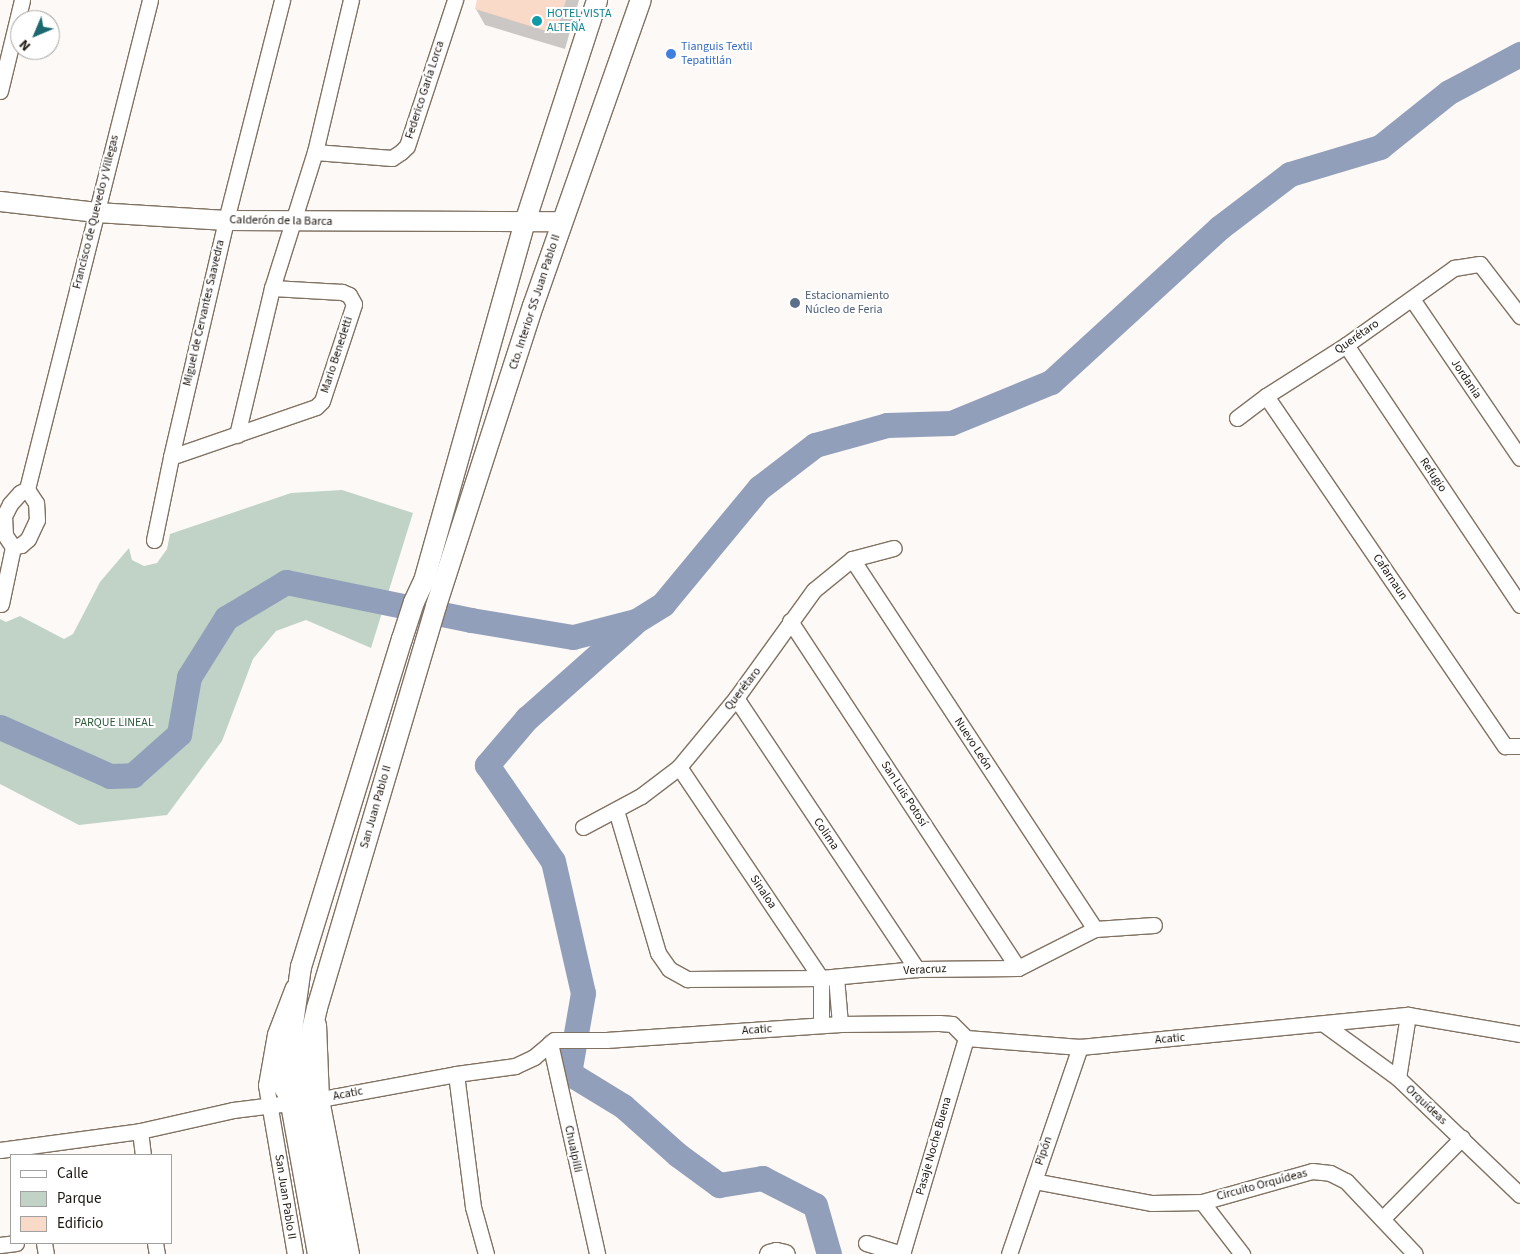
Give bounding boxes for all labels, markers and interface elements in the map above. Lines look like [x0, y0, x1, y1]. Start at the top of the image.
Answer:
place label: HOTEL VISTA ALTEÑA [547, 7, 611, 35]
north arrow [10, 10, 60, 60]
marker: HOTEL VISTA ALTEÑA [531, 15, 543, 27]
text: N [15, 35, 35, 55]
street label: Federico Garía Lorca [402, 39, 448, 141]
place label: Tianguis Textil Tepatitlán [681, 40, 753, 68]
marker: Tianguis Textil Tepatitlán [665, 48, 677, 60]
street label: Francisco de Quevedo y Villegas [70, 133, 122, 291]
street label: Calderón de la Barca [229, 213, 333, 229]
street label: Cto. Interior SS Juan Pablo II [506, 232, 564, 372]
street label: Miguel de Cervantes Saavedra [180, 238, 228, 388]
place label: Estacionamiento Núcleo de Feria [805, 289, 889, 317]
marker: Estacionamiento Núcleo de Feria [789, 297, 801, 309]
street label: Mario Benedetti [318, 315, 356, 395]
street label: Querétaro [1332, 317, 1382, 357]
street label: Jordania [1448, 356, 1484, 402]
street label: Refugio [1416, 455, 1450, 495]
street label: Cafarnaun [1369, 551, 1411, 603]
street label: Querétaro [722, 665, 764, 713]
street label: Nuevo León [951, 715, 995, 773]
park label: PARQUE LINEAL [74, 716, 154, 730]
street label: San Luis Potosí [877, 759, 931, 829]
street label: San Juan Pablo II [357, 764, 395, 850]
street label: Colima [810, 815, 842, 853]
street label: Sinaloa [747, 872, 779, 912]
street label: Veracruz [903, 962, 947, 978]
street label: Acatic [741, 1022, 773, 1038]
street label: Acatic [1154, 1031, 1186, 1047]
street label: Orquídeas [1402, 1082, 1450, 1128]
street label: Acatic [332, 1084, 364, 1104]
street label: Pasaje Noche Buena [913, 1095, 955, 1197]
street label: Chualpilli [561, 1124, 585, 1174]
street label: Pipón [1032, 1135, 1056, 1167]
street label: San Juan Pablo II [271, 1153, 299, 1241]
legend [10, 1154, 172, 1244]
text: Calle [57, 1163, 88, 1184]
street label: Circuito Orquídeas [1215, 1166, 1309, 1204]
text: Parque [57, 1188, 101, 1209]
text: Edificio [57, 1213, 104, 1234]

